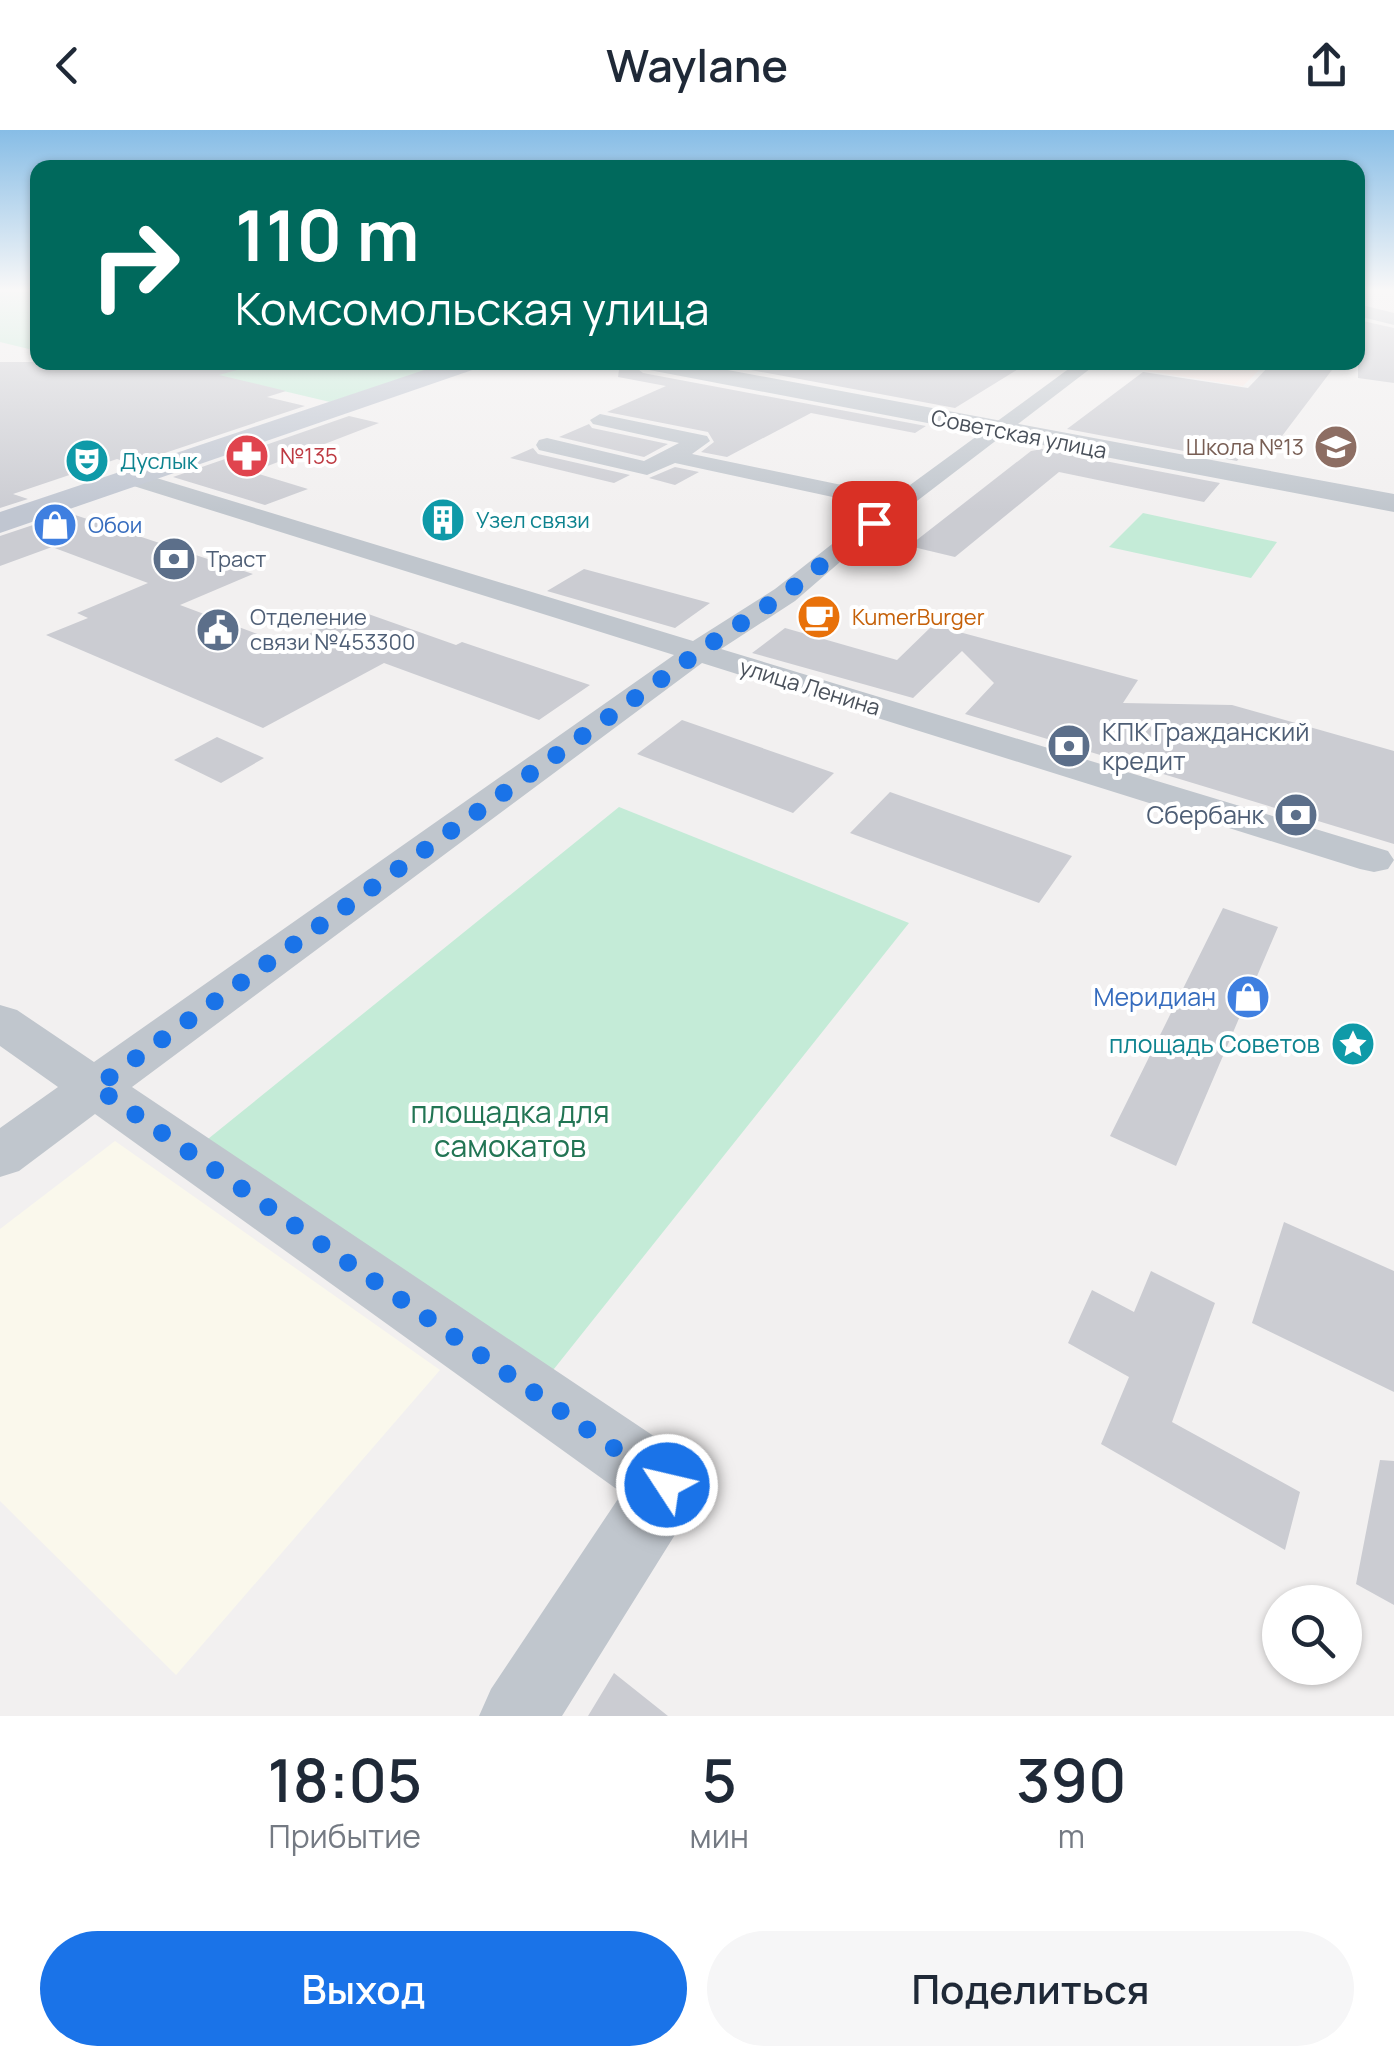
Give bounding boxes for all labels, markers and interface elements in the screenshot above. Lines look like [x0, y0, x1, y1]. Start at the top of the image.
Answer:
text: Waylane [606, 34, 788, 96]
icon: back [40, 38, 95, 93]
icon: share [1299, 38, 1354, 93]
text: 110 m [235, 186, 419, 282]
icon: right [70, 200, 200, 330]
text: Комсомольская улица [235, 277, 709, 339]
street label: Советская улица [929, 402, 1109, 466]
school or university icon: Школа №13 [1313, 424, 1359, 470]
place label: Школа №13 [1186, 432, 1304, 462]
pharmacy icon: №135 [224, 433, 270, 479]
theatre icon: Дуслык [64, 438, 110, 484]
place label: №135 [280, 441, 338, 471]
place label: Дуслык [120, 446, 199, 476]
pin [832, 481, 917, 566]
icon: arrive [847, 496, 902, 551]
building icon: Узел связи [420, 497, 466, 543]
shop icon: Обои [32, 502, 78, 548]
place label: Узел связи [476, 505, 590, 535]
place label: Обои [88, 510, 142, 540]
bank icon: Траст [151, 536, 197, 582]
place label: Траст [206, 544, 266, 574]
cafe icon: KumerBurger [796, 594, 842, 640]
place label: Отделение связи №453300 [250, 602, 415, 657]
place label: KumerBurger [852, 602, 985, 632]
public building icon: Отделение связи №453300 [195, 607, 241, 653]
street label: улица Ленина [736, 651, 884, 723]
place label: КПК Гражданский кредит [1102, 714, 1309, 778]
bank icon: КПК Гражданский кредит [1046, 723, 1092, 769]
bank icon: Сбербанк [1273, 792, 1319, 838]
place label: Сбербанк [1146, 797, 1265, 832]
shop icon: Меридиан [1225, 974, 1271, 1020]
place label: Меридиан [1093, 979, 1216, 1014]
place icon: площадь Советов [1330, 1021, 1376, 1067]
place label: площадь Советов [1109, 1026, 1320, 1061]
park label: площадка для самокатов [410, 1091, 610, 1166]
position arrow [615, 1433, 719, 1537]
map controls [1262, 1585, 1362, 1685]
button: search [1262, 1585, 1362, 1685]
text: 18:05 [267, 1738, 422, 1820]
text: 5 [702, 1738, 737, 1820]
text: 390 [1016, 1738, 1126, 1820]
text: Прибытие [269, 1814, 421, 1858]
text: мин [690, 1814, 749, 1858]
text: m [1058, 1814, 1085, 1858]
button: Выход [40, 1931, 687, 2046]
button: Поделиться [707, 1931, 1354, 2046]

